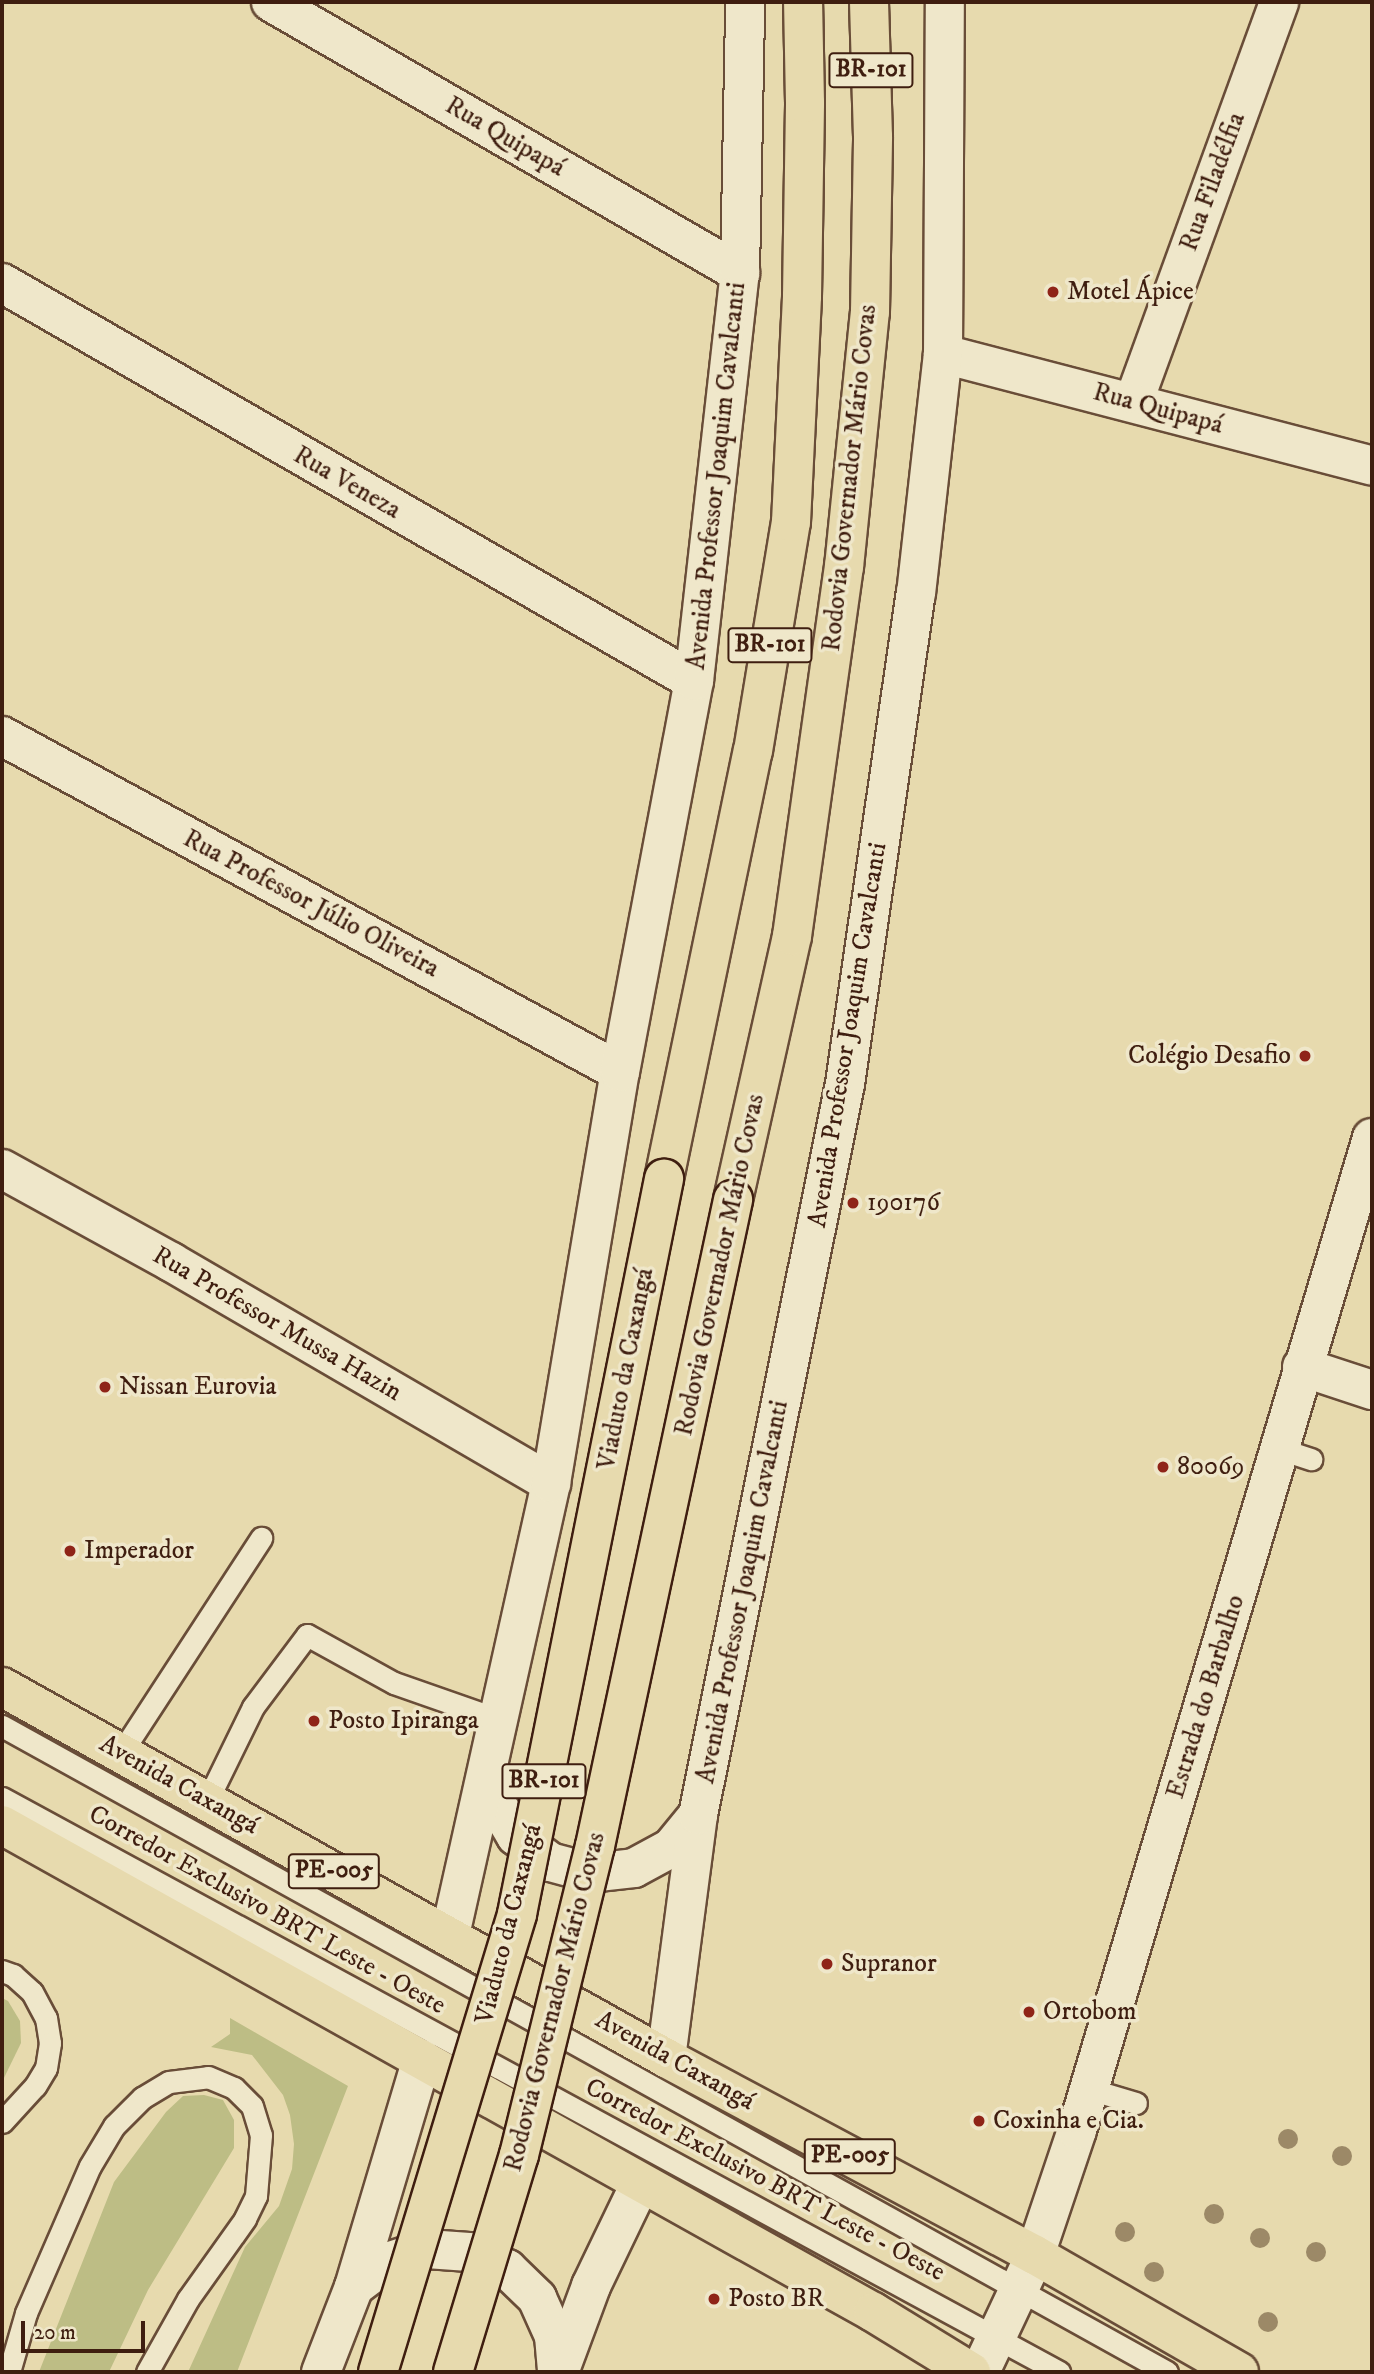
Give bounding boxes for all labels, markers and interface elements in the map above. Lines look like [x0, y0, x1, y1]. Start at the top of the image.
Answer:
road number: BR-101 [827, 50, 915, 90]
street label: Rua Quipapá [440, 90, 570, 184]
street label: Rua Filadélfia [1174, 108, 1252, 256]
place label: Motel Ápice [1067, 276, 1194, 308]
street label: Avenida Professor Joaquim Cavalcanti [681, 281, 753, 671]
marker: Motel Ápice [1045, 284, 1061, 300]
street label: Rodovia Governador Mário Covas [816, 303, 884, 653]
street label: Rua Quipapá [1090, 377, 1226, 441]
street label: Rua Veneza [288, 440, 406, 526]
road number: BR-101 [726, 624, 814, 666]
street label: Rua Professor Júlio Oliveira [178, 823, 444, 985]
street label: Avenida Professor Joaquim Cavalcanti [802, 840, 894, 1230]
place label: Colégio Desafio [1128, 1040, 1291, 1072]
marker: Colégio Desafio [1297, 1048, 1313, 1064]
street label: Rodovia Governador Mário Covas [668, 1091, 772, 1439]
place label: 190176 [867, 1187, 940, 1219]
marker: 190176 [845, 1195, 861, 1211]
street label: Rua Professor Mussa Hazin [147, 1240, 407, 1408]
street label: Viaduto da Caxangá [591, 1265, 661, 1473]
place label: Nissan Eurovia [119, 1371, 276, 1403]
marker: Nissan Eurovia [97, 1379, 113, 1395]
street label: Avenida Professor Joaquim Cavalcanti [691, 1398, 795, 1786]
place label: 80069 [1177, 1451, 1245, 1483]
marker: 80069 [1155, 1459, 1171, 1475]
place label: Imperador [84, 1535, 194, 1567]
marker: Imperador [62, 1543, 78, 1559]
street label: Estrada do Barbalho [1160, 1591, 1252, 1803]
place label: Posto Ipiranga [328, 1705, 479, 1737]
marker: Posto Ipiranga [306, 1713, 322, 1729]
street label: Avenida Caxangá [94, 1728, 264, 1842]
road number: BR-101 [500, 1760, 588, 1801]
street label: Corredor Exclusivo BRT Leste - Oeste [83, 1799, 451, 2021]
street label: Viaduto da Caxangá [469, 1821, 549, 2027]
street label: Rodovia Governador Mário Covas [498, 1829, 612, 2175]
road number: PE-005 [287, 1850, 381, 1892]
place label: Supranor [841, 1948, 937, 1980]
marker: Supranor [819, 1956, 835, 1972]
place label: Ortobom [1043, 1996, 1136, 2028]
street label: Avenida Caxangá [590, 2004, 760, 2118]
marker: Ortobom [1021, 2004, 1037, 2020]
street label: Corredor Exclusivo BRT Leste - Oeste [580, 2072, 950, 2288]
place label: Coxinha e Cia. [993, 2105, 1144, 2137]
marker: Coxinha e Cia. [971, 2113, 987, 2129]
road number: PE-005 [803, 2136, 897, 2176]
place label: Posto BR [728, 2283, 824, 2315]
marker: Posto BR [706, 2291, 722, 2307]
scale bar [24, 2308, 149, 2352]
text: 20 m [34, 2320, 76, 2346]

